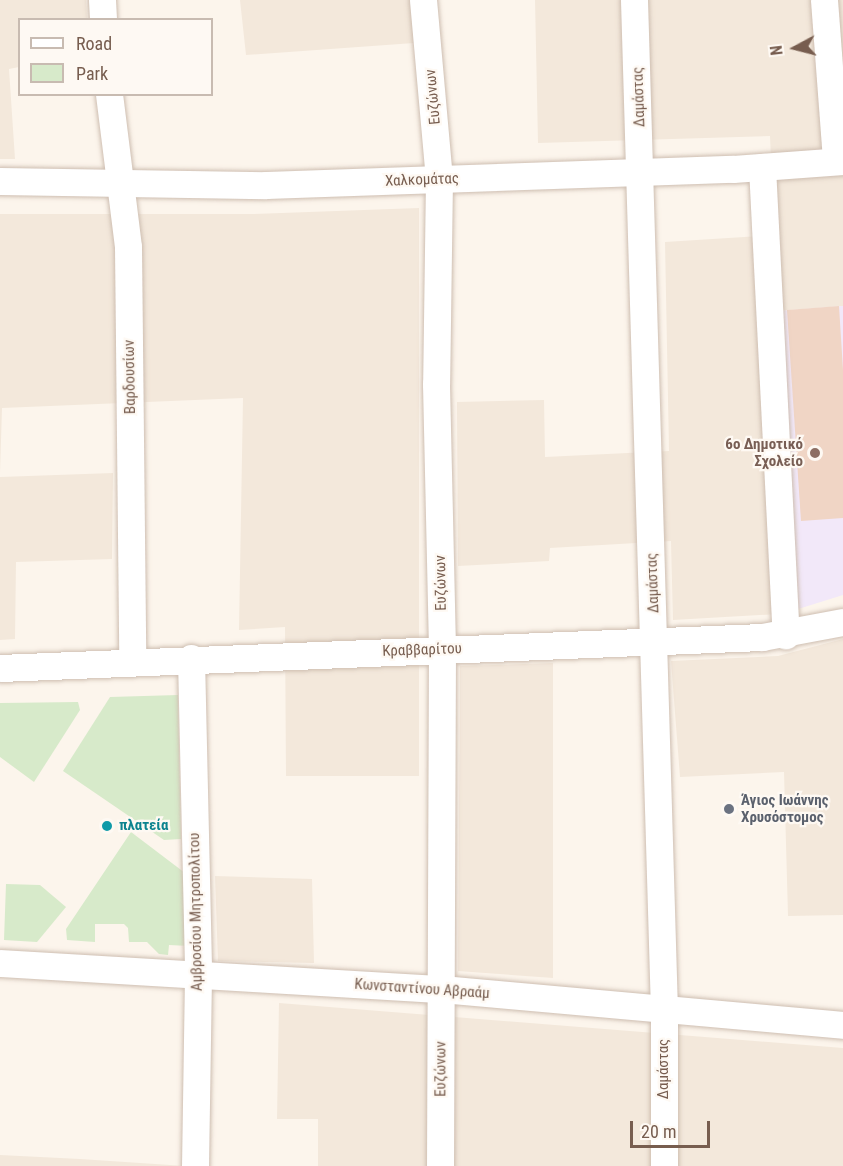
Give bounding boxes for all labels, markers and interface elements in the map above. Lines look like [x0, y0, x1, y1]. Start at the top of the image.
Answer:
legend [18, 18, 213, 96]
north arrow [765, 18, 825, 78]
text: Road [76, 33, 112, 54]
text: N [767, 44, 787, 56]
text: Park [76, 63, 108, 84]
street label: Δαμάστας [629, 67, 649, 127]
street label: Ευζώνων [422, 69, 444, 125]
street label: Χαλκομάτας [385, 170, 459, 190]
street label: Βαρδουσίων [120, 340, 140, 414]
place label: 6ο Δημοτικό Σχολείο [725, 435, 803, 470]
marker: 6ο Δημοτικό Σχολείο [808, 446, 822, 460]
street label: Δαμάστας [643, 553, 663, 613]
street label: Ευζώνων [432, 555, 450, 611]
street label: Κραββαρίτου [382, 640, 462, 660]
place label: Άγιος Ιωάννης Χρυσόστομος [741, 791, 828, 826]
marker: Άγιος Ιωάννης Χρυσόστομος [722, 802, 736, 816]
place label: πλατεία [119, 817, 168, 835]
marker: πλατεία [100, 819, 114, 833]
street label: Αμβροσίου Μητροπολίτου [186, 833, 206, 991]
street label: Κωνσταντίνου Αβραάμ [354, 975, 490, 1003]
street label: Δαμάστας [655, 1039, 673, 1099]
street label: Ευζώνων [432, 1041, 450, 1097]
scale bar [633, 1109, 712, 1147]
text: 20 m [641, 1121, 676, 1142]

